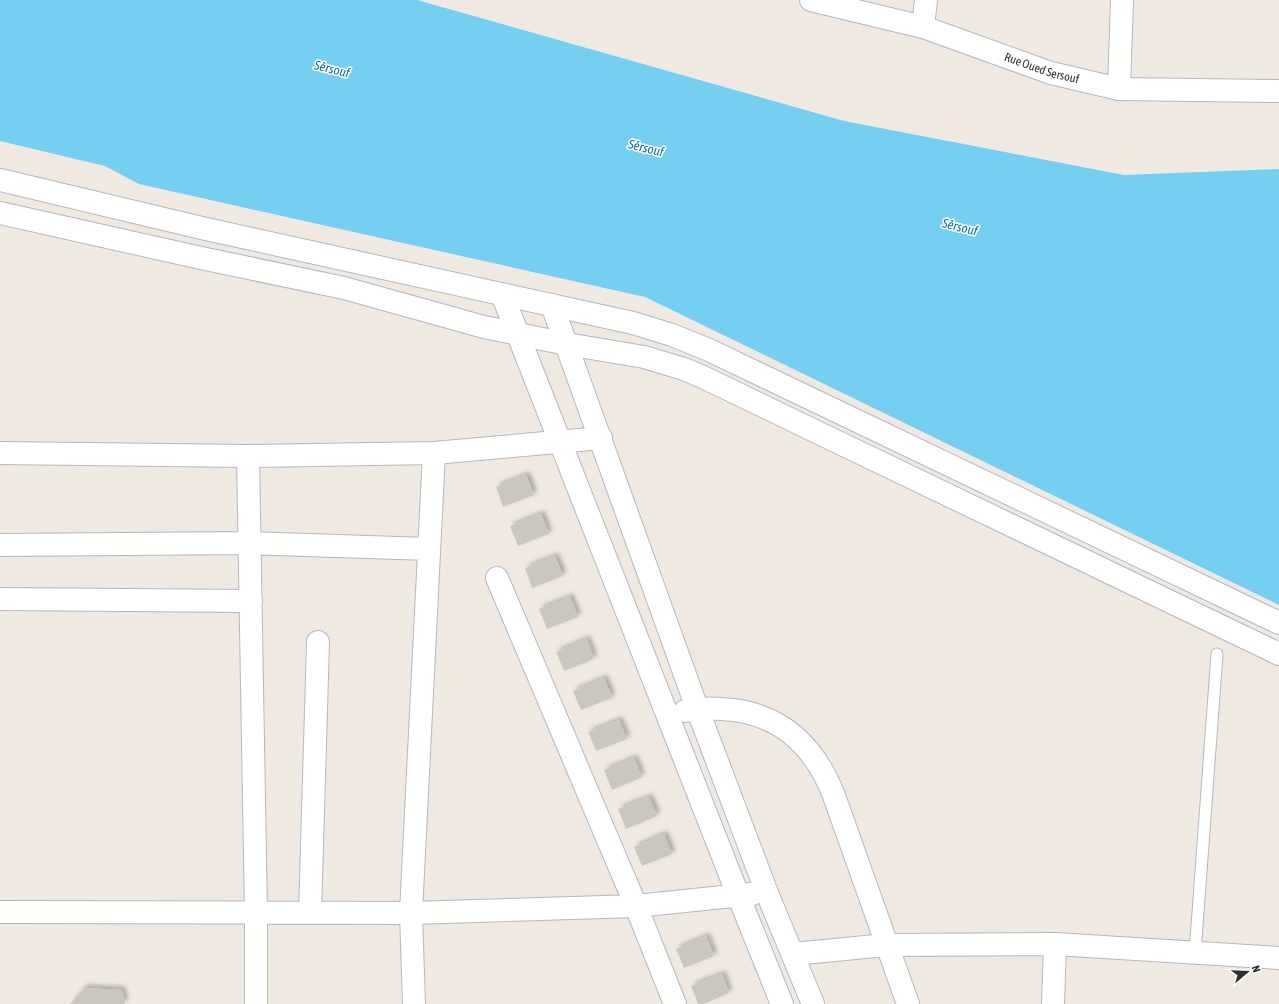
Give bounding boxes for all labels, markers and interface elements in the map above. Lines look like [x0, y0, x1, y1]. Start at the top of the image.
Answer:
street label: Rue Oued Sersouf [1003, 50, 1081, 87]
water label: Sêrsouf [312, 57, 353, 81]
water label: Sêrsouf [626, 136, 667, 160]
water label: Sêrsouf [940, 215, 981, 239]
north arrow [1227, 952, 1267, 992]
text: N [1250, 964, 1263, 974]

